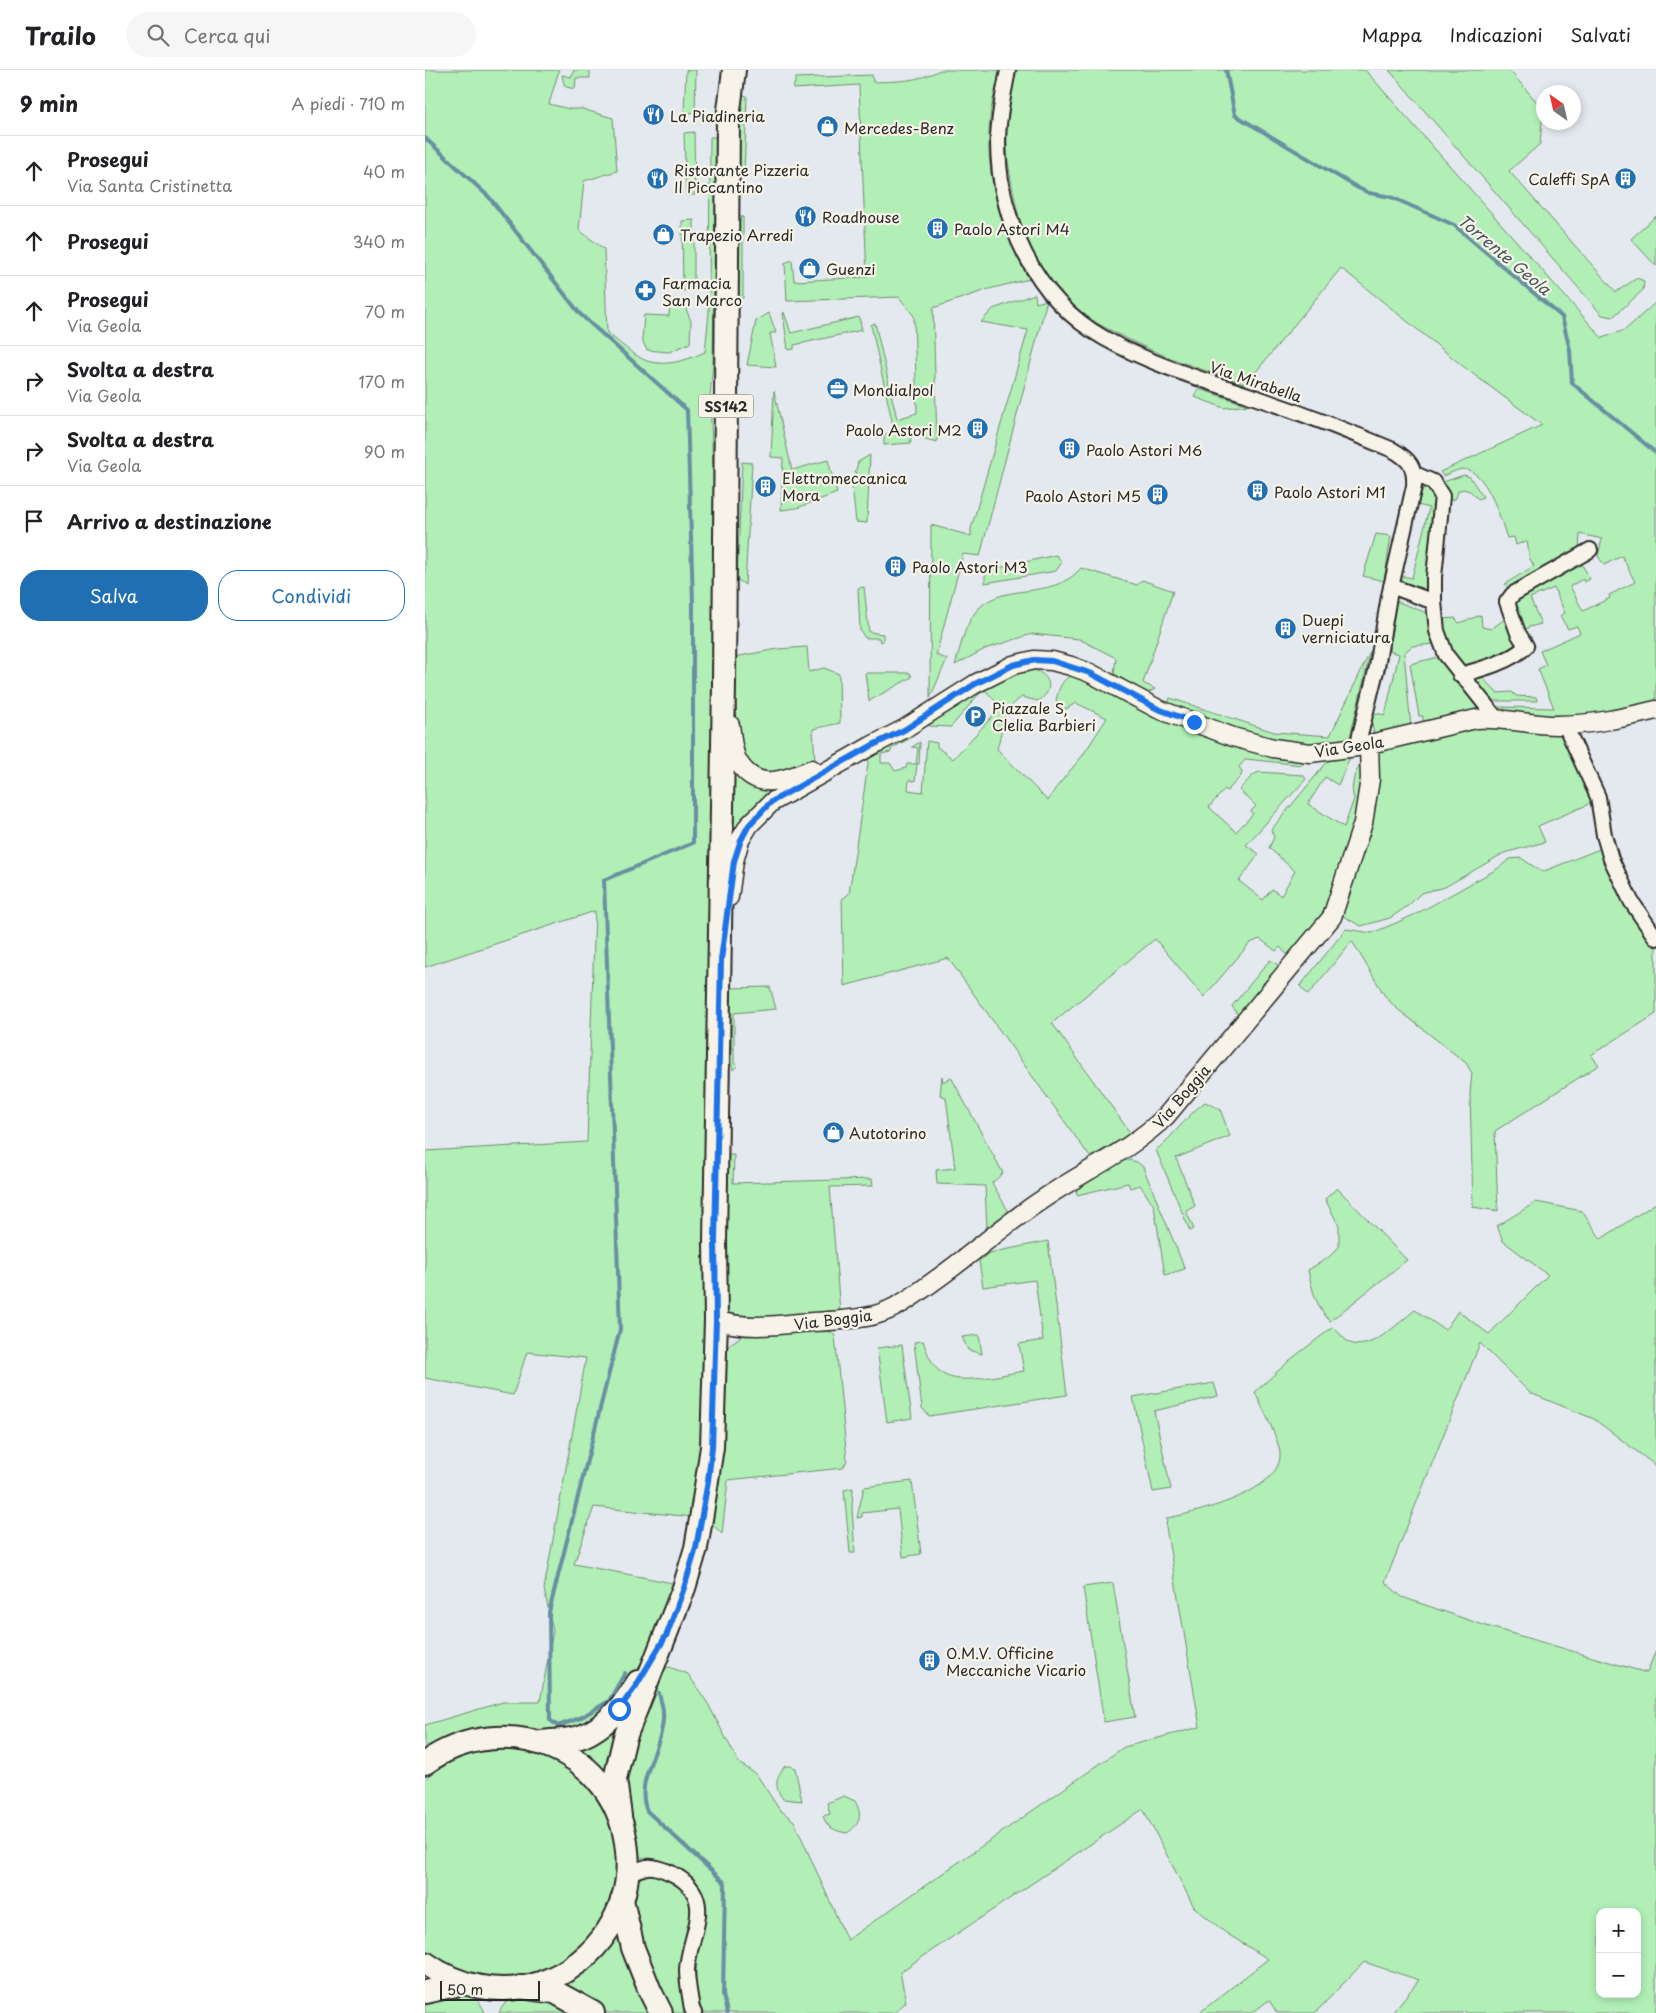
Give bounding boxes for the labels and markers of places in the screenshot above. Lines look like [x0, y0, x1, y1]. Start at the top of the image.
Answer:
restaurant icon: La Piadineria [642, 103, 666, 127]
place label: La Piadineria [670, 104, 765, 127]
shop icon: Mercedes-Benz [816, 115, 840, 139]
place label: Mercedes-Benz [844, 116, 954, 139]
place label: Ristorante Pizzeria Il Piccantino [674, 158, 810, 198]
restaurant icon: Ristorante Pizzeria Il Piccantino [646, 166, 670, 190]
building icon: Caleffi SpA [1614, 166, 1638, 190]
place label: Caleffi SpA [1528, 167, 1610, 190]
restaurant icon: Roadhouse [794, 204, 818, 228]
place label: Roadhouse [822, 205, 900, 228]
building icon: Paolo Astori M4 [926, 216, 950, 240]
place label: Paolo Astori M4 [954, 217, 1070, 240]
shop icon: Trapezio Arredi [652, 222, 676, 246]
place label: Trapezio Arredi [680, 223, 794, 246]
shop icon: Guenzi [798, 256, 822, 280]
place label: Guenzi [826, 257, 876, 280]
place label: Farmacia San Marco [662, 271, 742, 311]
pharmacy icon: Farmacia San Marco [634, 279, 658, 303]
office icon: Mondialpol [825, 377, 849, 401]
place label: Mondialpol [853, 378, 934, 401]
building icon: Paolo Astori M2 [966, 417, 990, 441]
place label: Paolo Astori M2 [846, 418, 962, 441]
building icon: Paolo Astori M6 [1058, 437, 1082, 461]
place label: Paolo Astori M6 [1086, 438, 1202, 461]
place label: Elettromeccanica Mora [782, 466, 908, 506]
building icon: Elettromeccanica Mora [754, 474, 778, 498]
building icon: Paolo Astori M1 [1246, 479, 1270, 503]
place label: Paolo Astori M1 [1274, 480, 1386, 503]
building icon: Paolo Astori M5 [1145, 483, 1169, 507]
place label: Paolo Astori M5 [1025, 484, 1141, 507]
building icon: Paolo Astori M3 [884, 554, 908, 578]
place label: Paolo Astori M3 [912, 555, 1028, 578]
place label: Duepi verniciatura [1302, 608, 1391, 648]
building icon: Duepi verniciatura [1274, 616, 1298, 640]
place label: Piazzale S, Clelia Barbieri [992, 696, 1096, 736]
parking icon: Piazzale S, Clelia Barbieri [964, 704, 988, 728]
shop icon: Autotorino [821, 1120, 845, 1144]
place label: Autotorino [849, 1121, 926, 1144]
place label: O.M.V. Officine Meccaniche Vicario [946, 1641, 1086, 1681]
building icon: O.M.V. Officine Meccaniche Vicario [918, 1649, 942, 1673]

